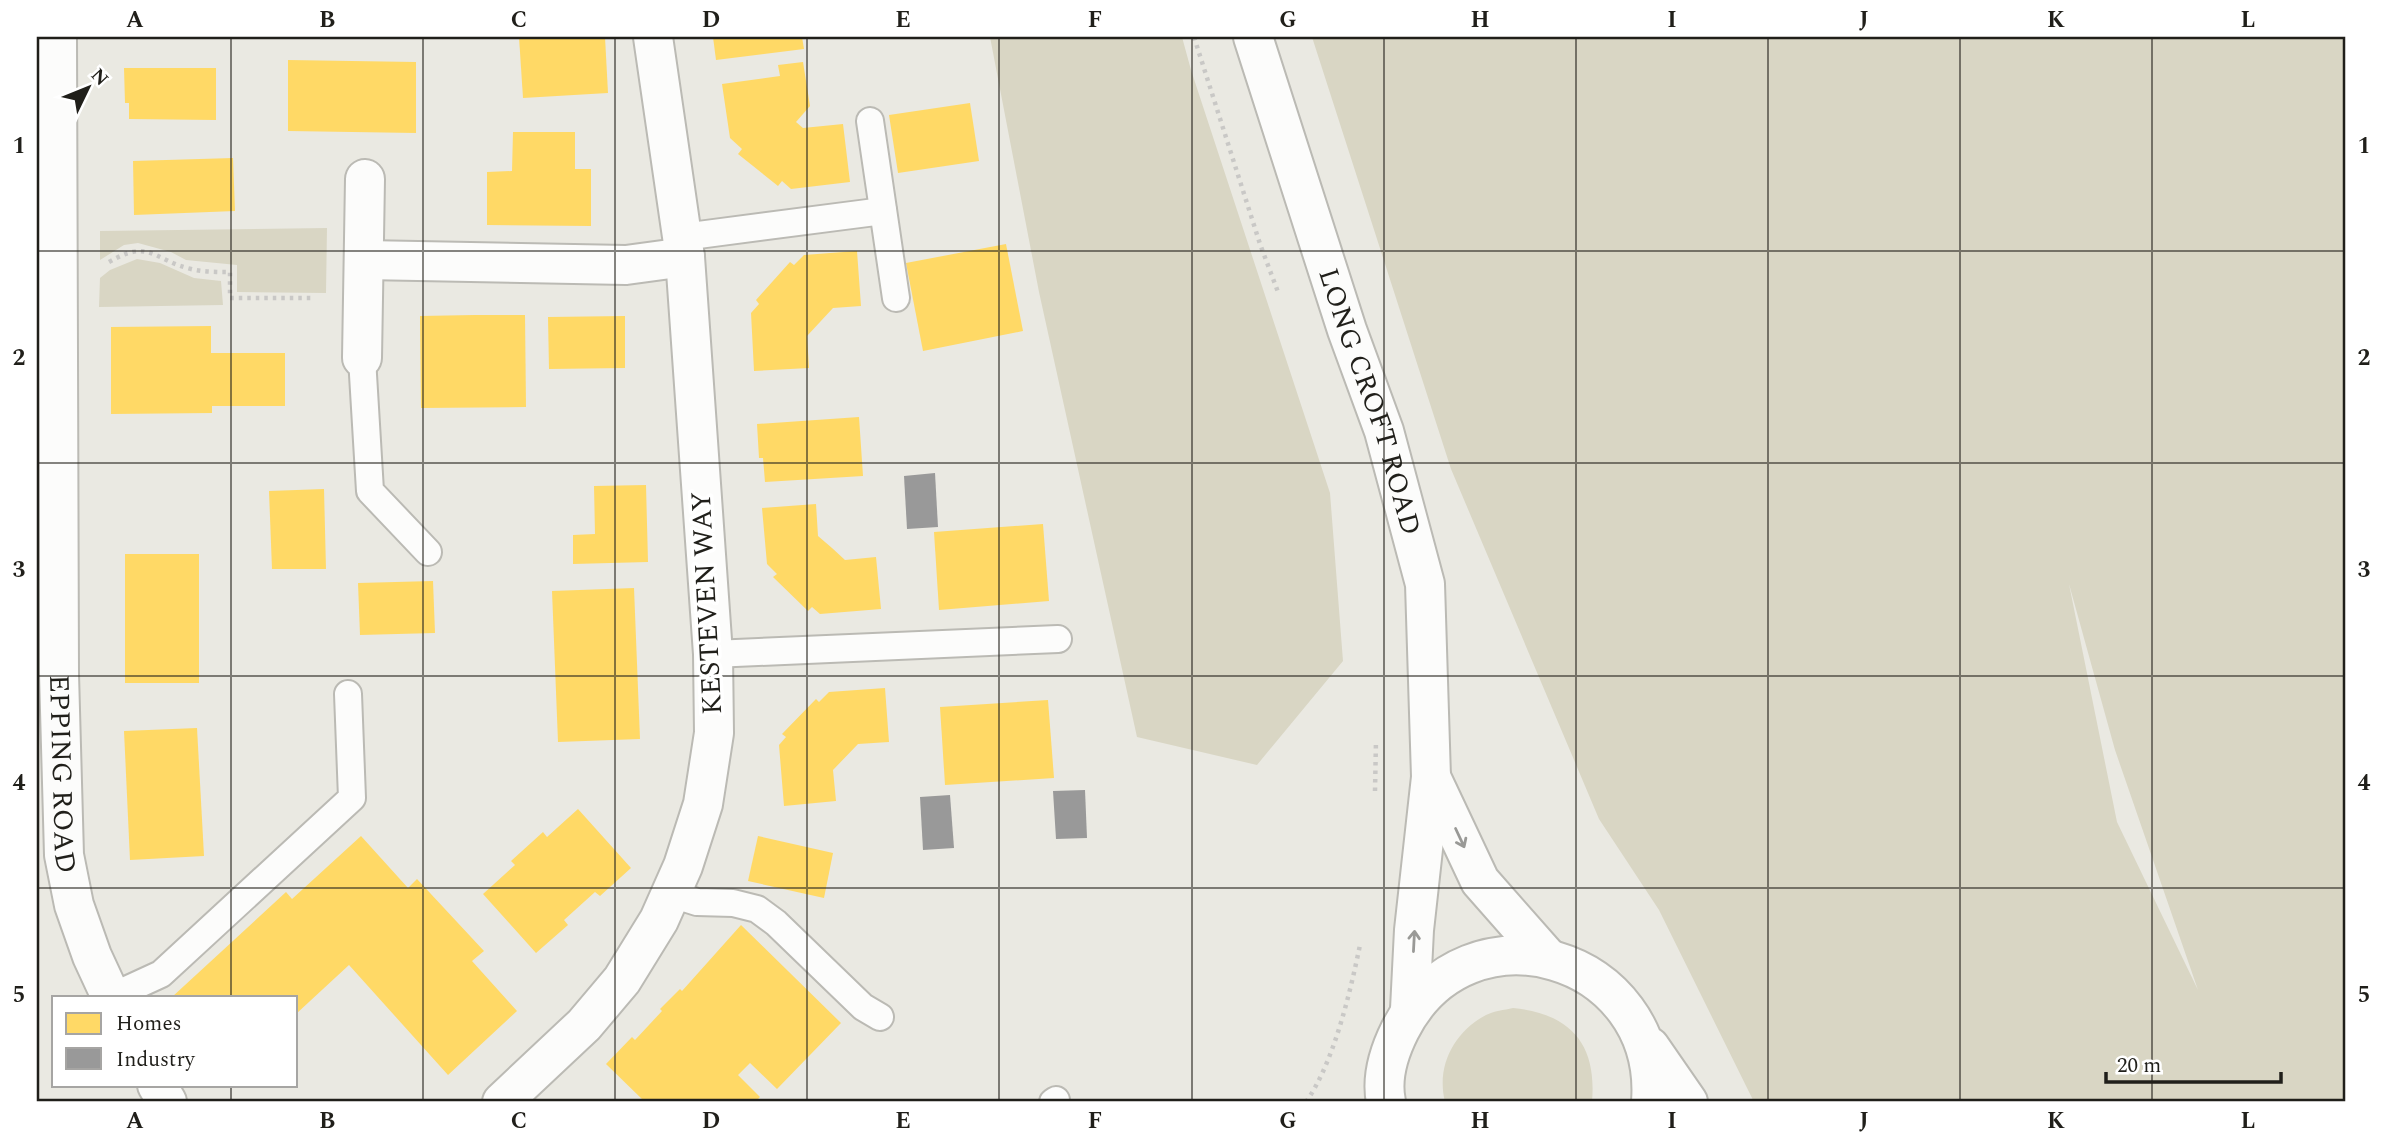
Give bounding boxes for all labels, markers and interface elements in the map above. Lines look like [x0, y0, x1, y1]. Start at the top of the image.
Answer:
text: A [126, 3, 144, 38]
text: B [319, 3, 335, 38]
text: C [511, 3, 527, 38]
text: D [702, 3, 720, 38]
text: E [895, 3, 911, 38]
text: F [1088, 3, 1102, 38]
text: G [1279, 3, 1297, 38]
text: H [1470, 3, 1490, 38]
text: I [1667, 3, 1677, 38]
text: J [1859, 3, 1869, 38]
text: K [2047, 3, 2065, 38]
text: L [2241, 3, 2255, 38]
north arrow [52, 52, 122, 122]
text: N [83, 62, 115, 93]
text: 1 [13, 129, 25, 164]
text: 1 [2358, 129, 2370, 164]
street label: LONG CROFT ROAD [1307, 262, 1432, 540]
text: 2 [13, 341, 26, 376]
text: 2 [2358, 341, 2371, 376]
street label: KESTEVEN WAY [680, 490, 734, 716]
text: 3 [13, 553, 26, 588]
text: 3 [2358, 553, 2371, 588]
street label: EPPING ROAD [38, 674, 89, 877]
text: 4 [13, 766, 26, 801]
text: 4 [2358, 766, 2371, 801]
one-way arrow [1454, 827, 1467, 848]
one-way arrow [1407, 930, 1420, 953]
text: 5 [13, 978, 25, 1013]
text: 5 [2358, 978, 2370, 1013]
legend [52, 996, 298, 1086]
text: Homes [116, 1008, 182, 1040]
scale bar [2106, 1041, 2282, 1085]
text: Industry [116, 1044, 196, 1076]
text: 20 m [2117, 1050, 2161, 1082]
text: A [126, 1104, 144, 1139]
text: B [319, 1104, 335, 1139]
text: C [511, 1104, 527, 1139]
text: D [702, 1104, 720, 1139]
text: E [895, 1104, 911, 1139]
text: F [1088, 1104, 1102, 1139]
text: G [1279, 1104, 1297, 1139]
text: H [1470, 1104, 1490, 1139]
text: I [1667, 1104, 1677, 1139]
text: J [1859, 1104, 1869, 1139]
text: K [2047, 1104, 2065, 1139]
text: L [2241, 1104, 2255, 1139]

